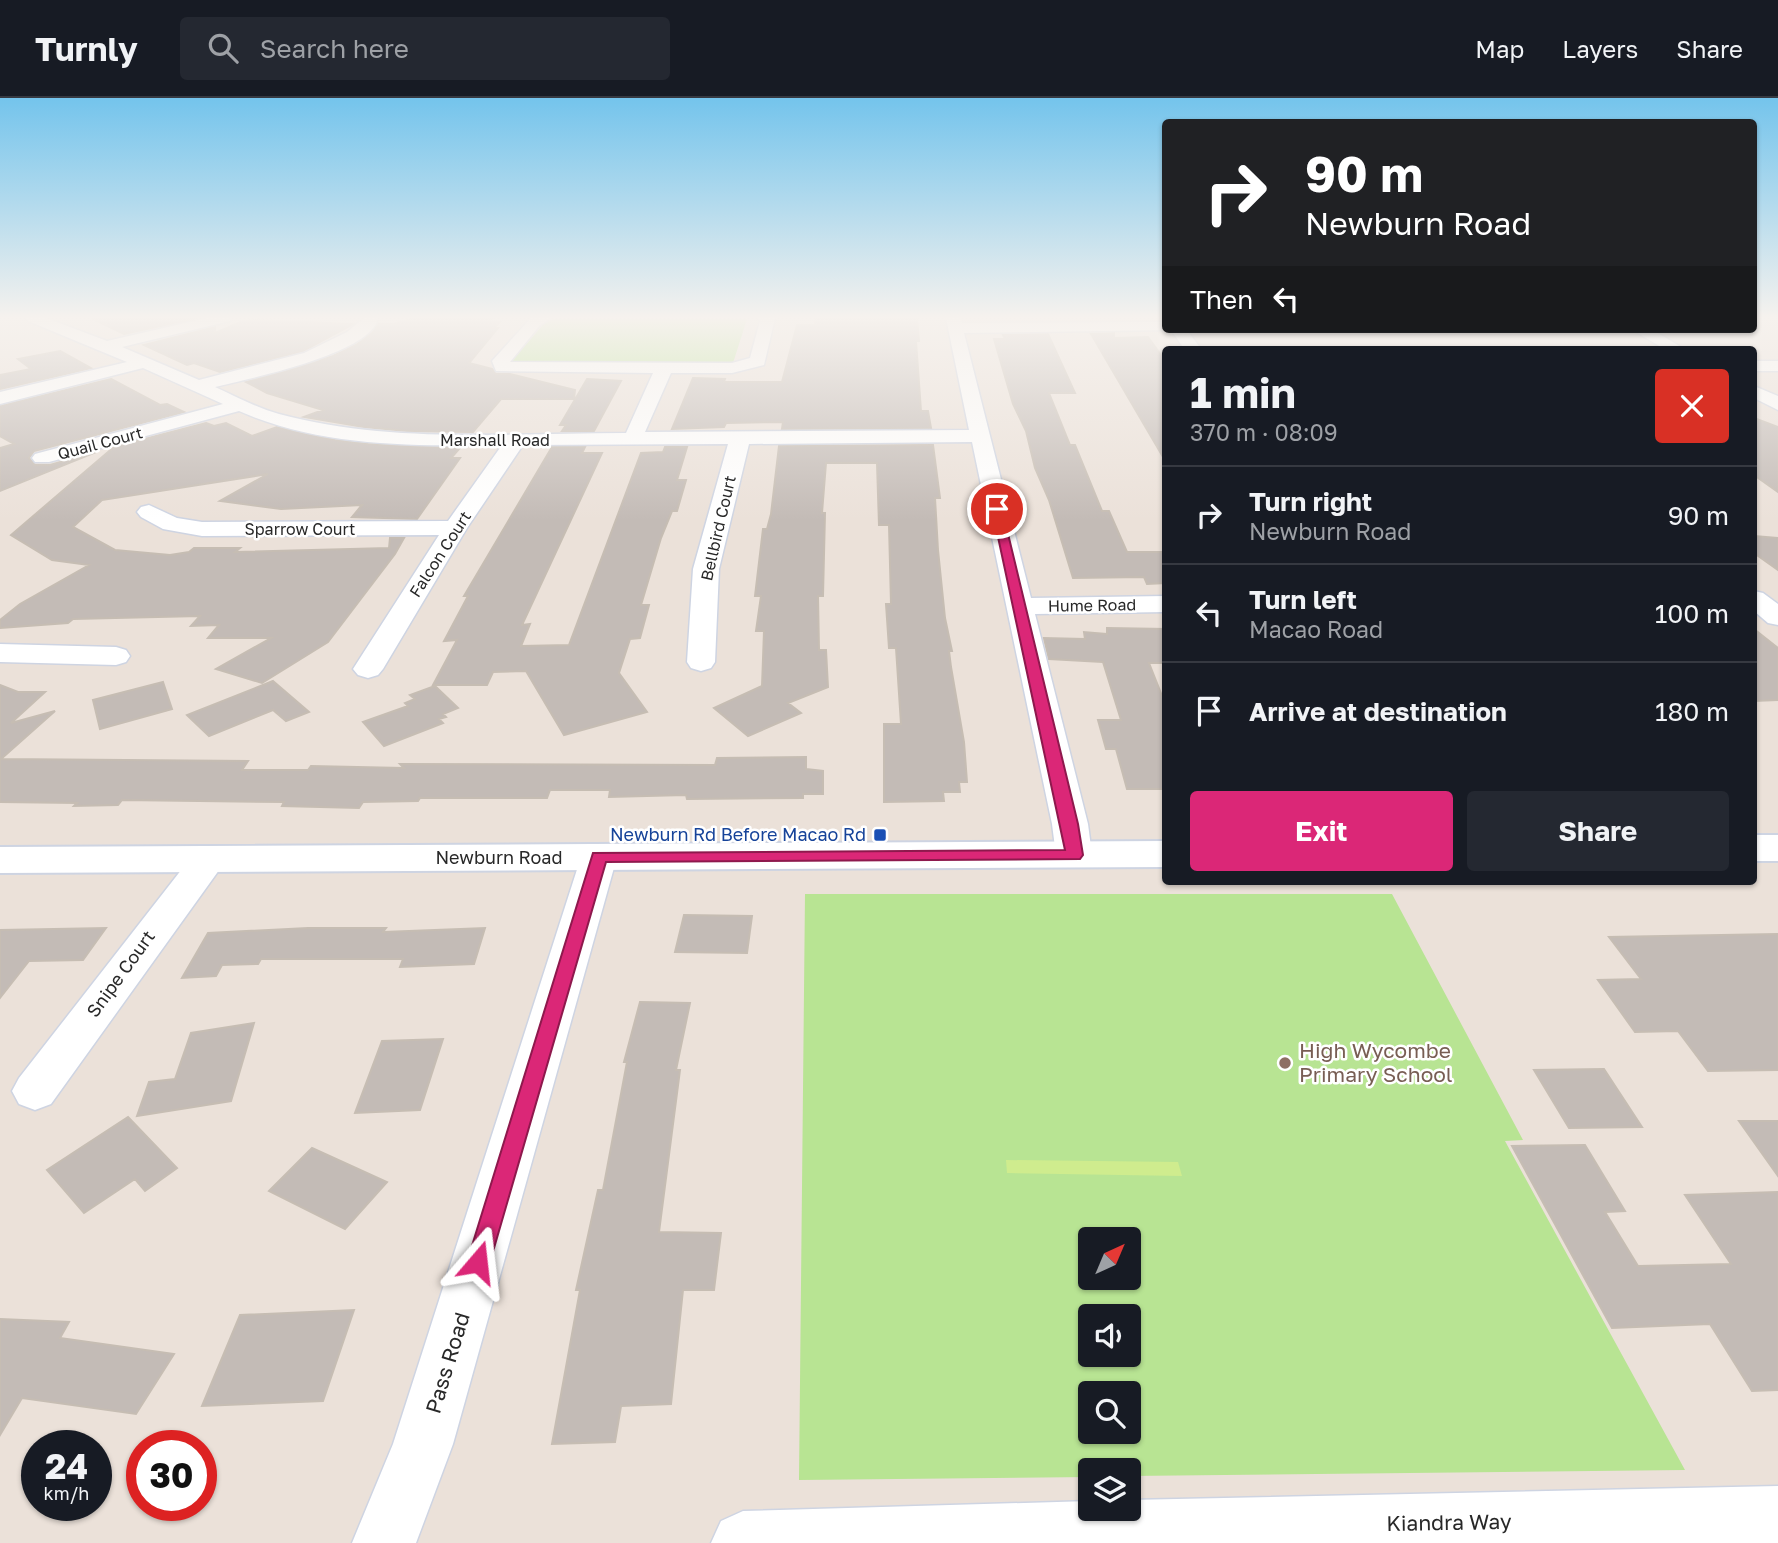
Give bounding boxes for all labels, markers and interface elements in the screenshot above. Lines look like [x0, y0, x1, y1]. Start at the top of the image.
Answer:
search box [180, 17, 670, 80]
text: Turnly [35, 29, 138, 68]
icon: search [204, 29, 242, 67]
text: Search here [260, 33, 409, 64]
text: Map [1475, 34, 1524, 63]
text: Layers [1562, 34, 1638, 63]
text: Share [1676, 34, 1743, 63]
text: 90 m [1305, 144, 1423, 203]
icon: right [1190, 147, 1281, 238]
text: Newburn Road [1305, 204, 1531, 242]
icon: left [1267, 280, 1305, 318]
text: Then [1190, 284, 1253, 315]
text: 1 min [1190, 367, 1296, 417]
button: close [1655, 369, 1729, 443]
text: 370 m · 08:09 [1190, 418, 1338, 446]
street label: Quail Court [55, 422, 145, 464]
street label: Marshall Road [440, 430, 550, 450]
street label: Bellbird Court [696, 473, 740, 583]
pin [967, 479, 1027, 539]
text: Turn right [1249, 486, 1372, 517]
icon: arrive [978, 490, 1016, 528]
icon: right [1190, 496, 1228, 534]
text: 90 m [1668, 500, 1729, 531]
street label: Falcon Court [405, 507, 475, 601]
text: Newburn Road [1249, 517, 1412, 545]
street label: Sparrow Court [245, 519, 355, 539]
text: Turn left [1249, 584, 1357, 615]
street label: Hume Road [1048, 594, 1136, 616]
icon: left [1190, 594, 1228, 632]
text: 100 m [1655, 598, 1729, 629]
text: Macao Road [1249, 615, 1383, 643]
icon: arrive [1190, 692, 1228, 730]
text: Arrive at destination [1249, 696, 1507, 727]
text: 180 m [1655, 696, 1729, 727]
button: Exit [1190, 791, 1453, 871]
button: Share [1467, 791, 1729, 871]
place label: Newburn Rd Before Macao Rd [610, 823, 866, 845]
marker: Newburn Rd Before Macao Rd [872, 827, 888, 843]
street label: Newburn Road [435, 846, 563, 868]
street label: Snipe Court [81, 926, 159, 1021]
place label: High Wycombe Primary School [1299, 1037, 1453, 1087]
marker: High Wycombe Primary School [1277, 1055, 1293, 1071]
position arrow [441, 1225, 515, 1299]
north arrow [1078, 1227, 1141, 1290]
map controls [1078, 1227, 1141, 1521]
button: sound [1078, 1304, 1141, 1367]
street label: Pass Road [419, 1309, 475, 1416]
button: search [1078, 1381, 1141, 1444]
speed limit sign: 30 [126, 1430, 217, 1521]
text: 24 [45, 1445, 88, 1487]
button: layers [1078, 1458, 1141, 1521]
text: km/h [44, 1482, 89, 1504]
street label: Kiandra Way [1386, 1508, 1512, 1536]

